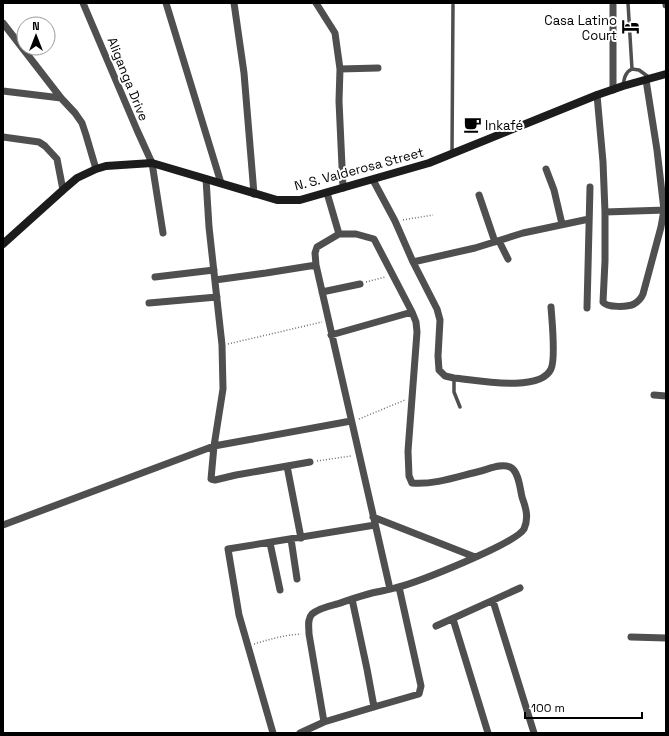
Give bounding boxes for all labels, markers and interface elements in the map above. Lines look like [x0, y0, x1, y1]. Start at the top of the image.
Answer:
place label: Casa Latino Court [544, 12, 617, 44]
north arrow [16, 16, 56, 56]
hotel icon: Casa Latino Court [620, 17, 640, 37]
text: N [32, 19, 40, 33]
street label: Aliganga Drive [104, 35, 152, 123]
cafe icon: Inkafé [462, 115, 482, 135]
place label: Inkafé [485, 117, 523, 134]
street label: N. S. Valderosa Street [292, 144, 426, 194]
scale bar [525, 694, 642, 720]
text: 100 m [531, 700, 565, 716]

